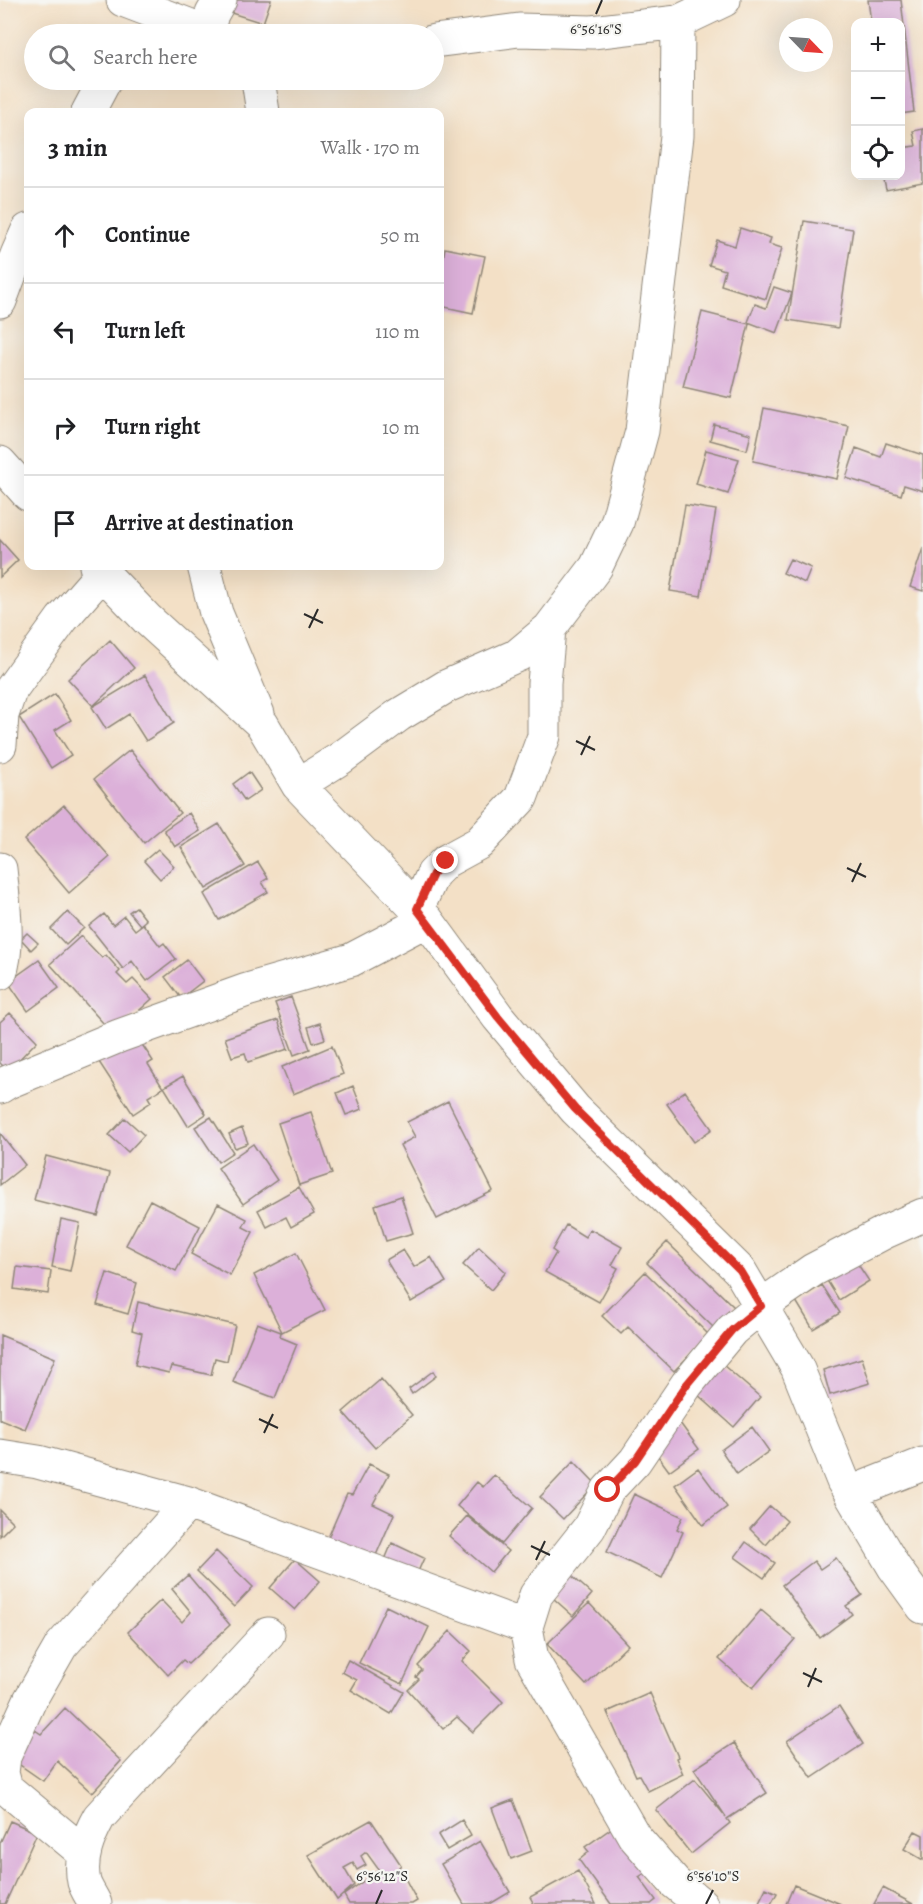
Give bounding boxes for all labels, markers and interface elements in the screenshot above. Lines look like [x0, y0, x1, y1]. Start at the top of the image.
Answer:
north arrow [779, 18, 833, 72]
map controls [851, 18, 905, 180]
button: + [851, 18, 905, 72]
text: 6°56'16"S [570, 19, 622, 39]
search box [24, 24, 444, 90]
icon: search [45, 41, 78, 74]
text: Search here [93, 42, 198, 72]
button: − [851, 72, 905, 126]
button: locate [851, 126, 905, 180]
text: 3 min [48, 130, 108, 165]
text: Walk · 170 m [320, 134, 420, 161]
icon: ahead [48, 219, 81, 252]
text: Continue [105, 220, 190, 250]
text: 50 m [380, 222, 420, 249]
icon: left [48, 315, 81, 348]
text: Turn left [105, 316, 185, 346]
text: 110 m [375, 318, 420, 345]
icon: right [48, 411, 81, 444]
text: Turn right [105, 412, 201, 442]
text: 10 m [382, 414, 420, 441]
icon: arrive [48, 507, 81, 540]
text: Arrive at destination [105, 508, 294, 538]
route end [432, 847, 458, 873]
route start [594, 1476, 620, 1502]
text: 6°56'12"S [356, 1866, 408, 1886]
text: 6°56'10"S [686, 1866, 740, 1886]

